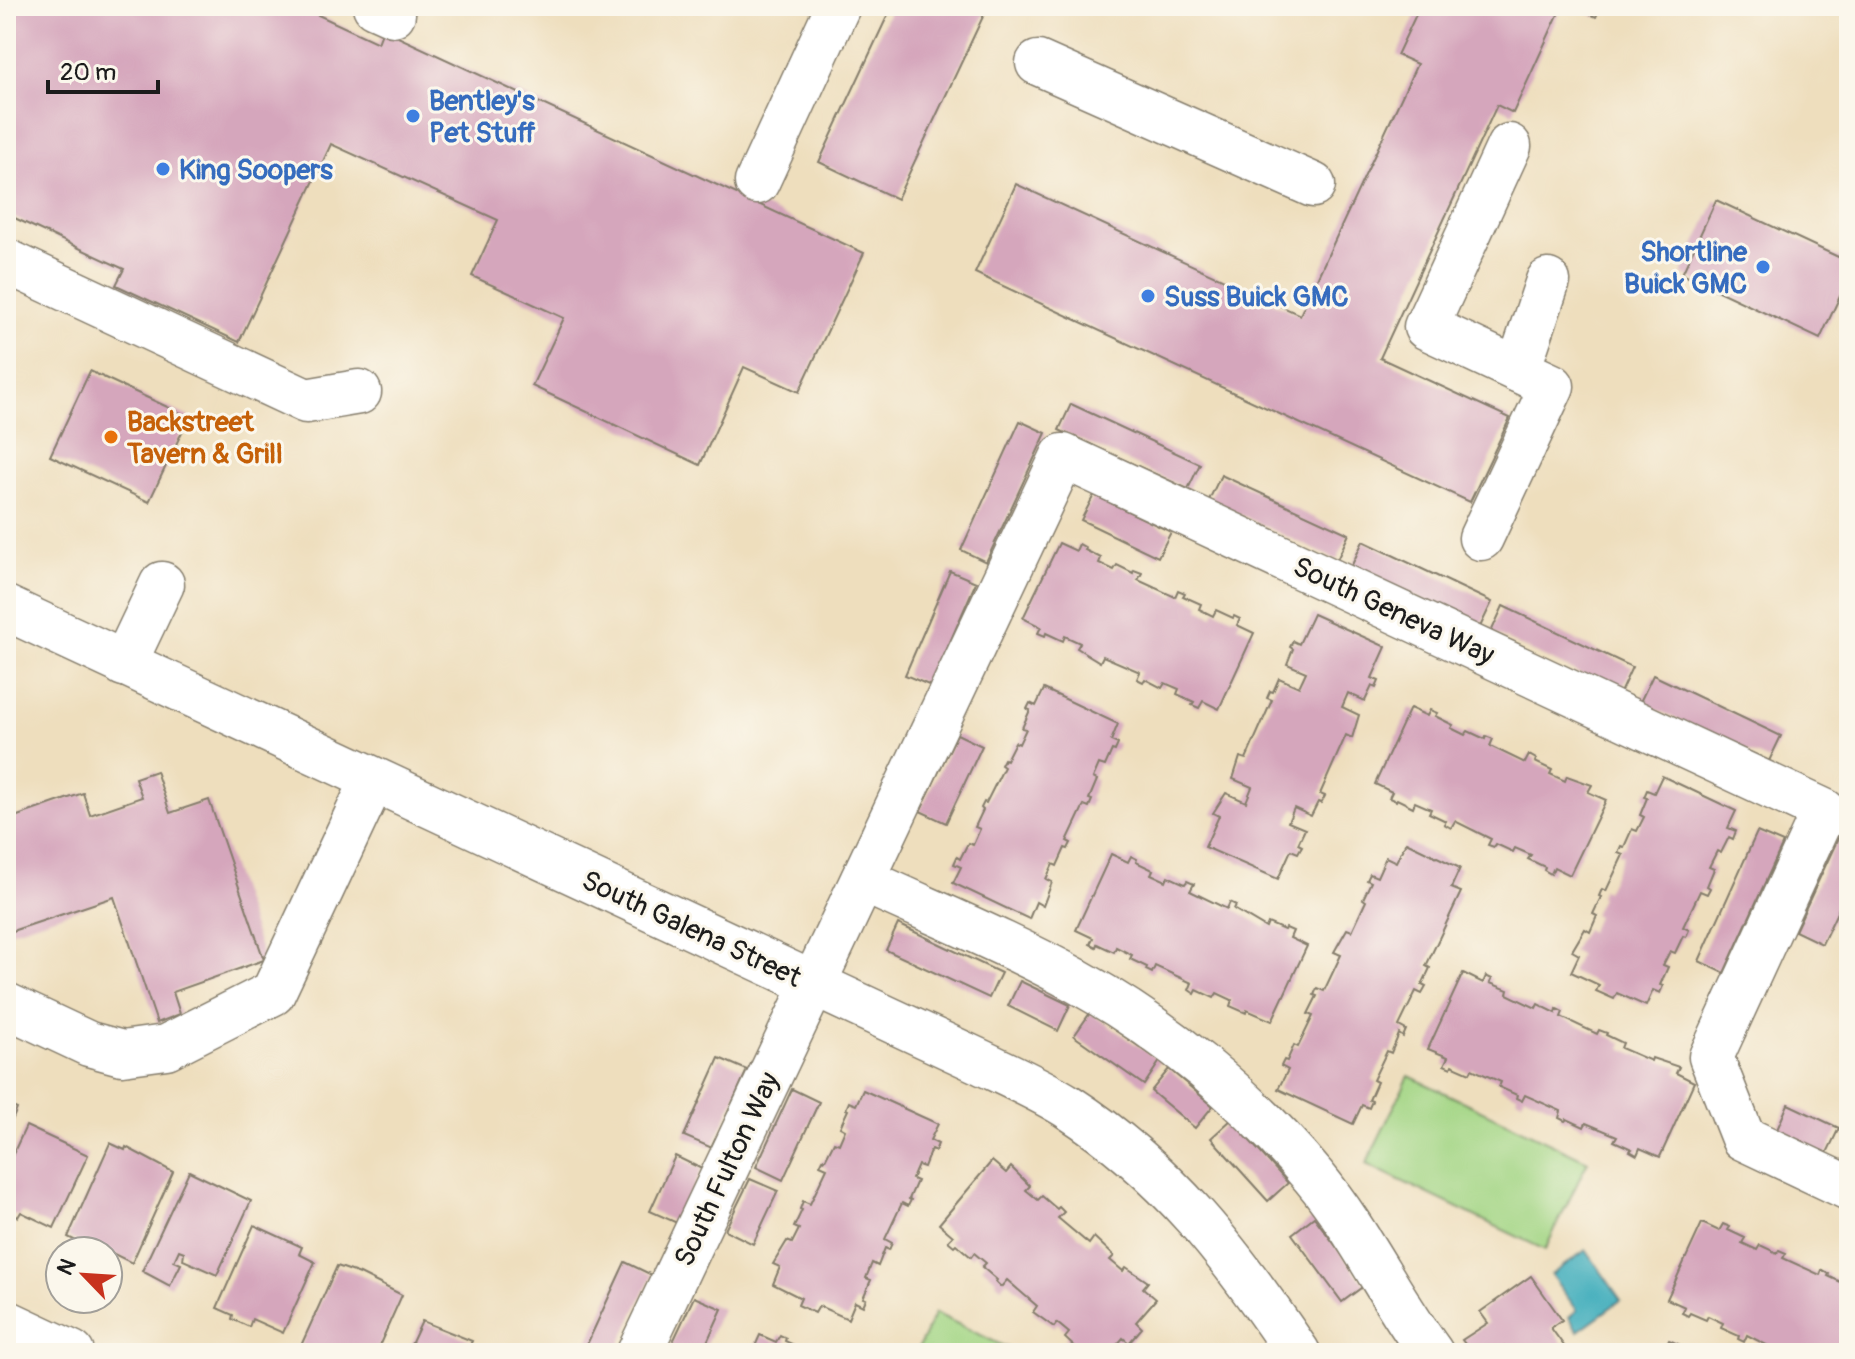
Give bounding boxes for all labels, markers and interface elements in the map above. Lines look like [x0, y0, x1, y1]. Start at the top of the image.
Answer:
scale bar [48, 44, 158, 94]
text: 20 m [60, 58, 116, 87]
place label: Bentley's Pet Stuff [429, 84, 536, 151]
marker: Bentley's Pet Stuff [404, 107, 422, 125]
place label: King Soopers [179, 153, 333, 188]
marker: King Soopers [154, 160, 172, 178]
place label: Shortline Buick GMC [1624, 235, 1748, 302]
marker: Shortline Buick GMC [1754, 258, 1772, 276]
place label: Suss Buick GMC [1164, 280, 1348, 315]
marker: Suss Buick GMC [1139, 287, 1157, 305]
place label: Backstreet Tavern & Grill [126, 405, 283, 472]
marker: Backstreet Tavern & Grill [102, 428, 120, 446]
street label: South Geneva Way [1287, 549, 1500, 673]
street label: South Galena Street [576, 863, 807, 996]
street label: South Fulton Way [667, 1067, 788, 1272]
north arrow [44, 1235, 124, 1315]
text: N [51, 1254, 83, 1280]

